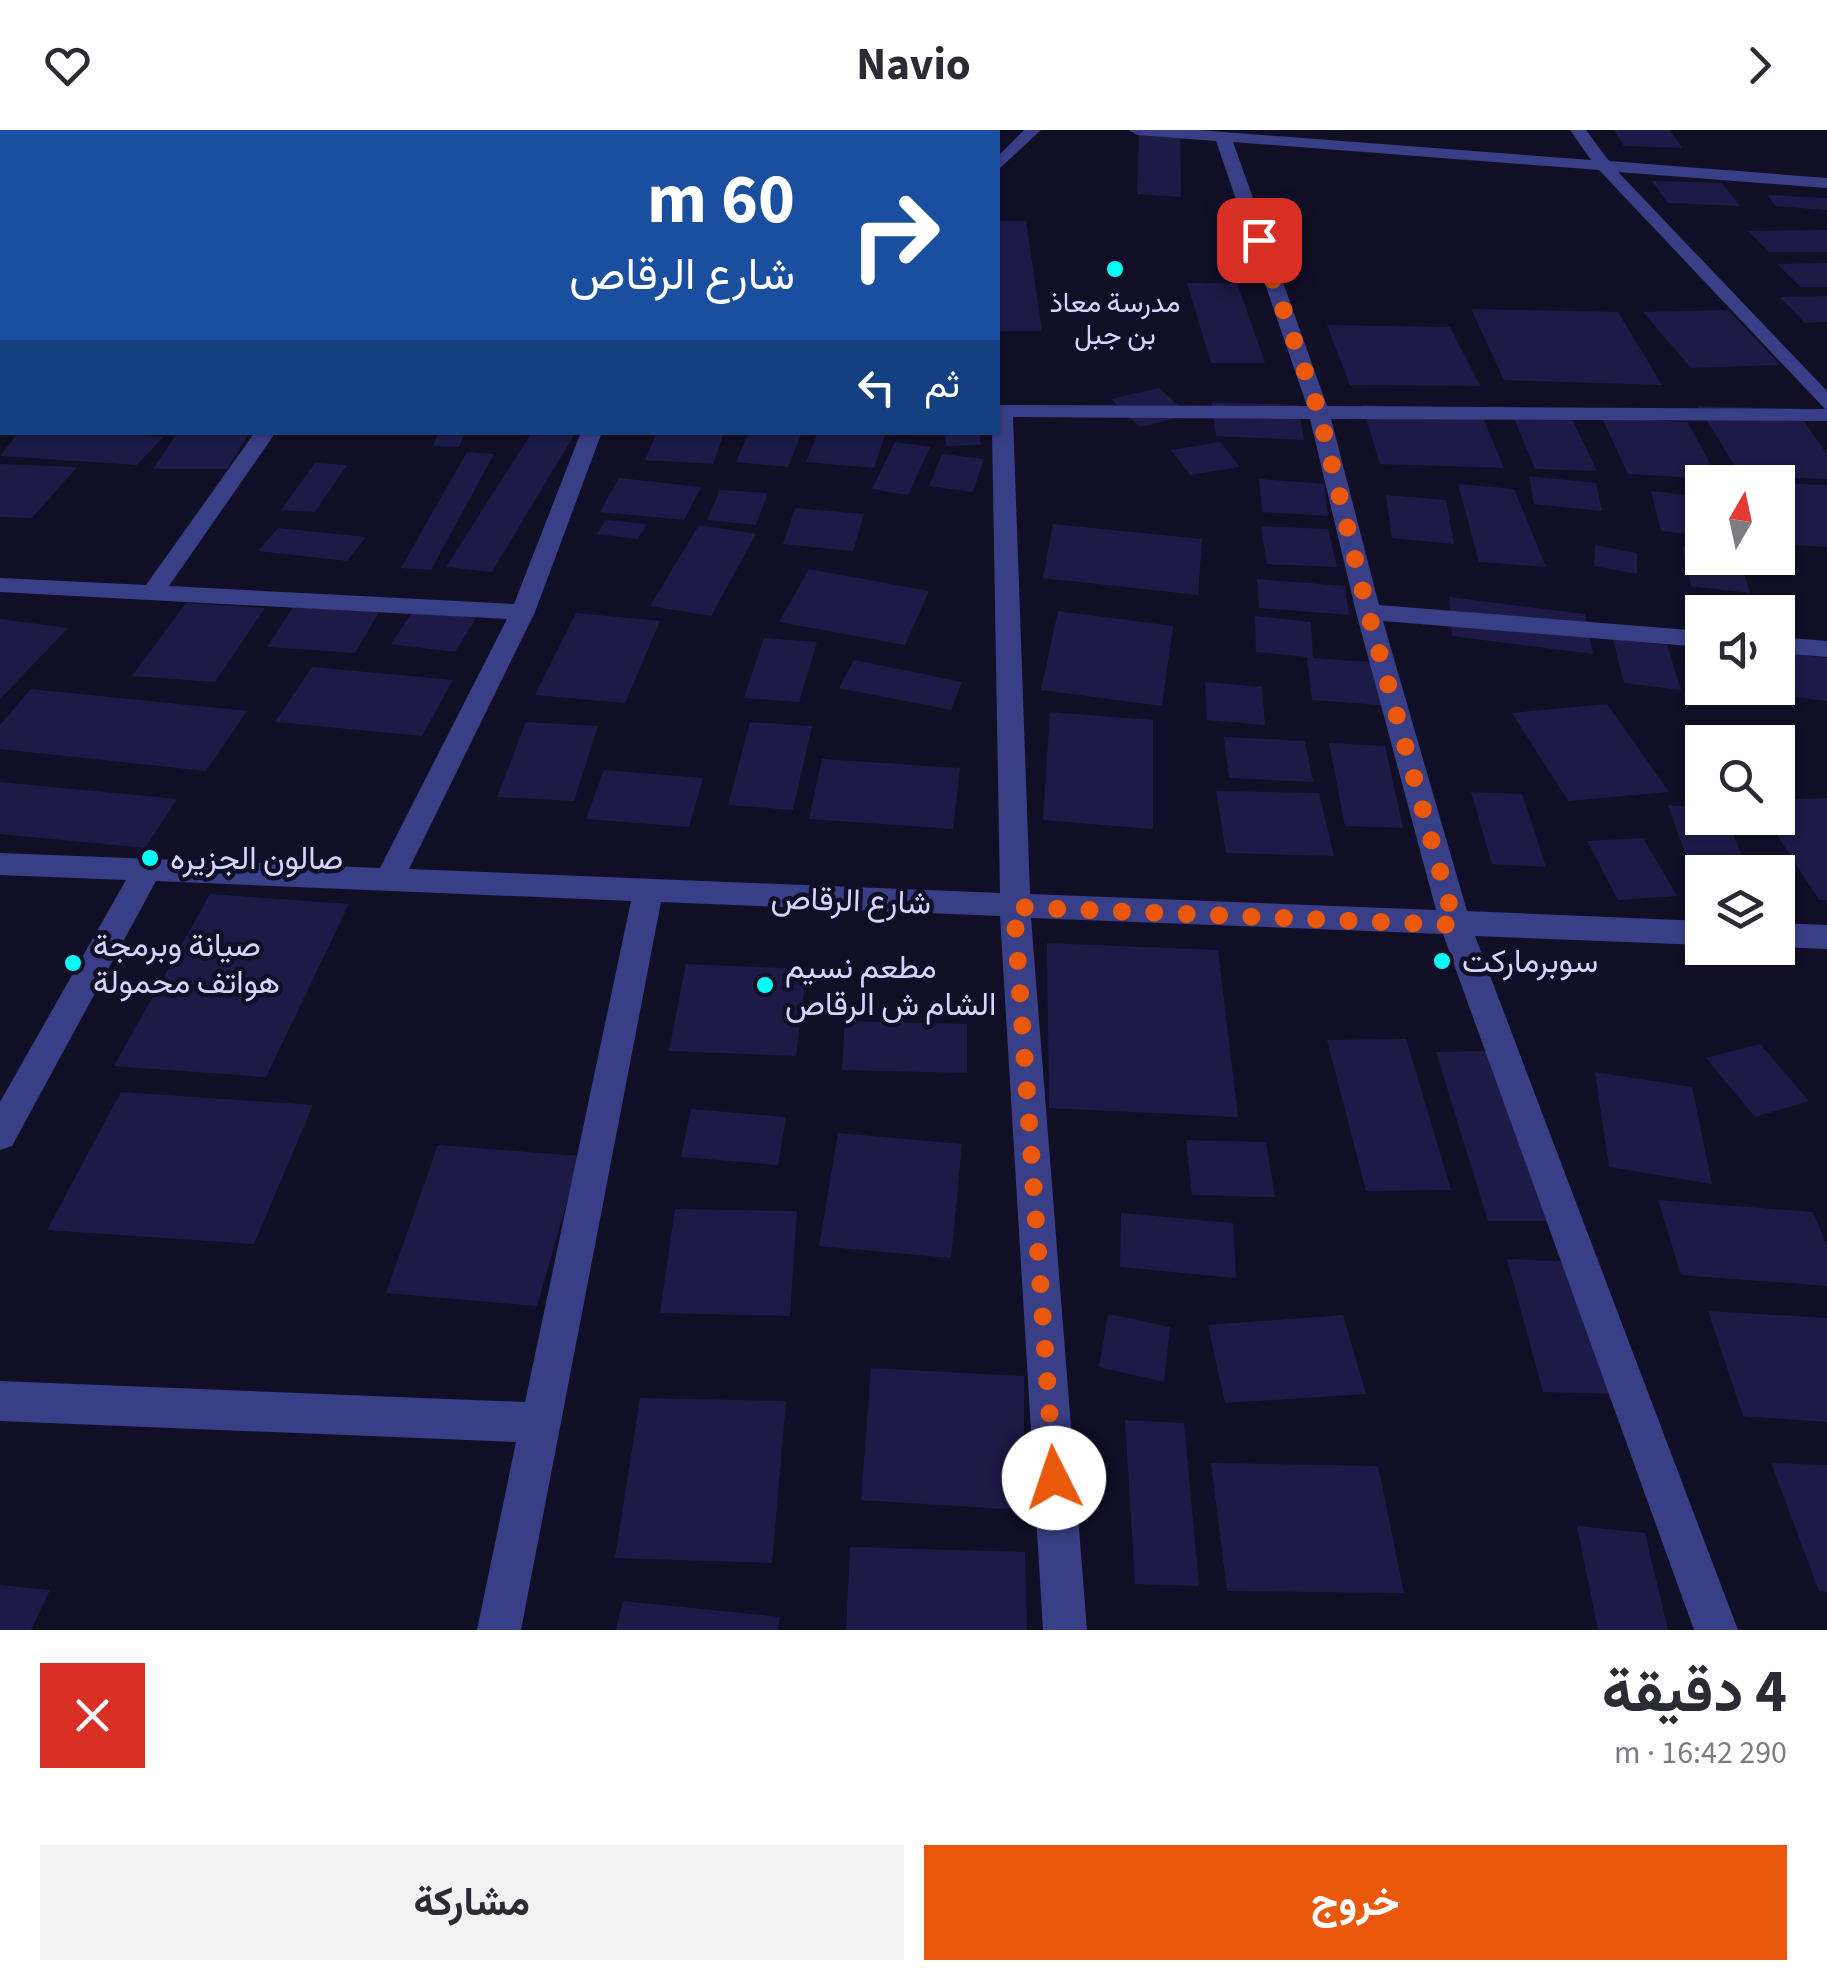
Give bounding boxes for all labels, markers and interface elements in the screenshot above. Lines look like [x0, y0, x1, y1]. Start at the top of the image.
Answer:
text: Navio [856, 33, 971, 97]
icon: heart [40, 38, 95, 93]
icon: forward [1732, 38, 1787, 93]
text: 60 m [647, 150, 795, 250]
icon: right [830, 170, 960, 300]
pin [1217, 198, 1302, 283]
icon: arrive [1232, 213, 1287, 268]
text: شارع الرقاص [569, 243, 795, 307]
marker: مدرسة معاذ بن جبل [1104, 258, 1126, 280]
place label: مدرسة معاذ بن جبل [1049, 283, 1181, 355]
text: ثم [924, 358, 960, 412]
icon: left [849, 360, 904, 415]
north arrow [1685, 465, 1795, 575]
map controls [1685, 465, 1795, 965]
button: sound [1685, 595, 1795, 705]
button: search [1685, 725, 1795, 835]
place label: صالون الجزيره [170, 836, 343, 882]
marker: صالون الجزيره [139, 847, 161, 869]
button: layers [1685, 855, 1795, 965]
street label: شارع الرقاص [770, 875, 932, 927]
place label: صيانة وبرمجة هواتف محمولة [93, 923, 280, 1006]
place label: سوبرماركت [1462, 939, 1598, 985]
place label: مطعم نسيم الشام ش الرقاص [785, 945, 996, 1028]
marker: سوبرماركت [1431, 950, 1453, 972]
marker: صيانة وبرمجة هواتف محمولة [62, 952, 84, 974]
marker: مطعم نسيم الشام ش الرقاص [754, 974, 776, 996]
position arrow [1002, 1426, 1106, 1530]
text: 4 دقيقة [1602, 1650, 1787, 1735]
button: close [40, 1663, 145, 1768]
text: 290 m · 16:42 [1614, 1730, 1787, 1776]
button: مشاركة [40, 1845, 904, 1960]
button: خروج [924, 1845, 1787, 1960]

